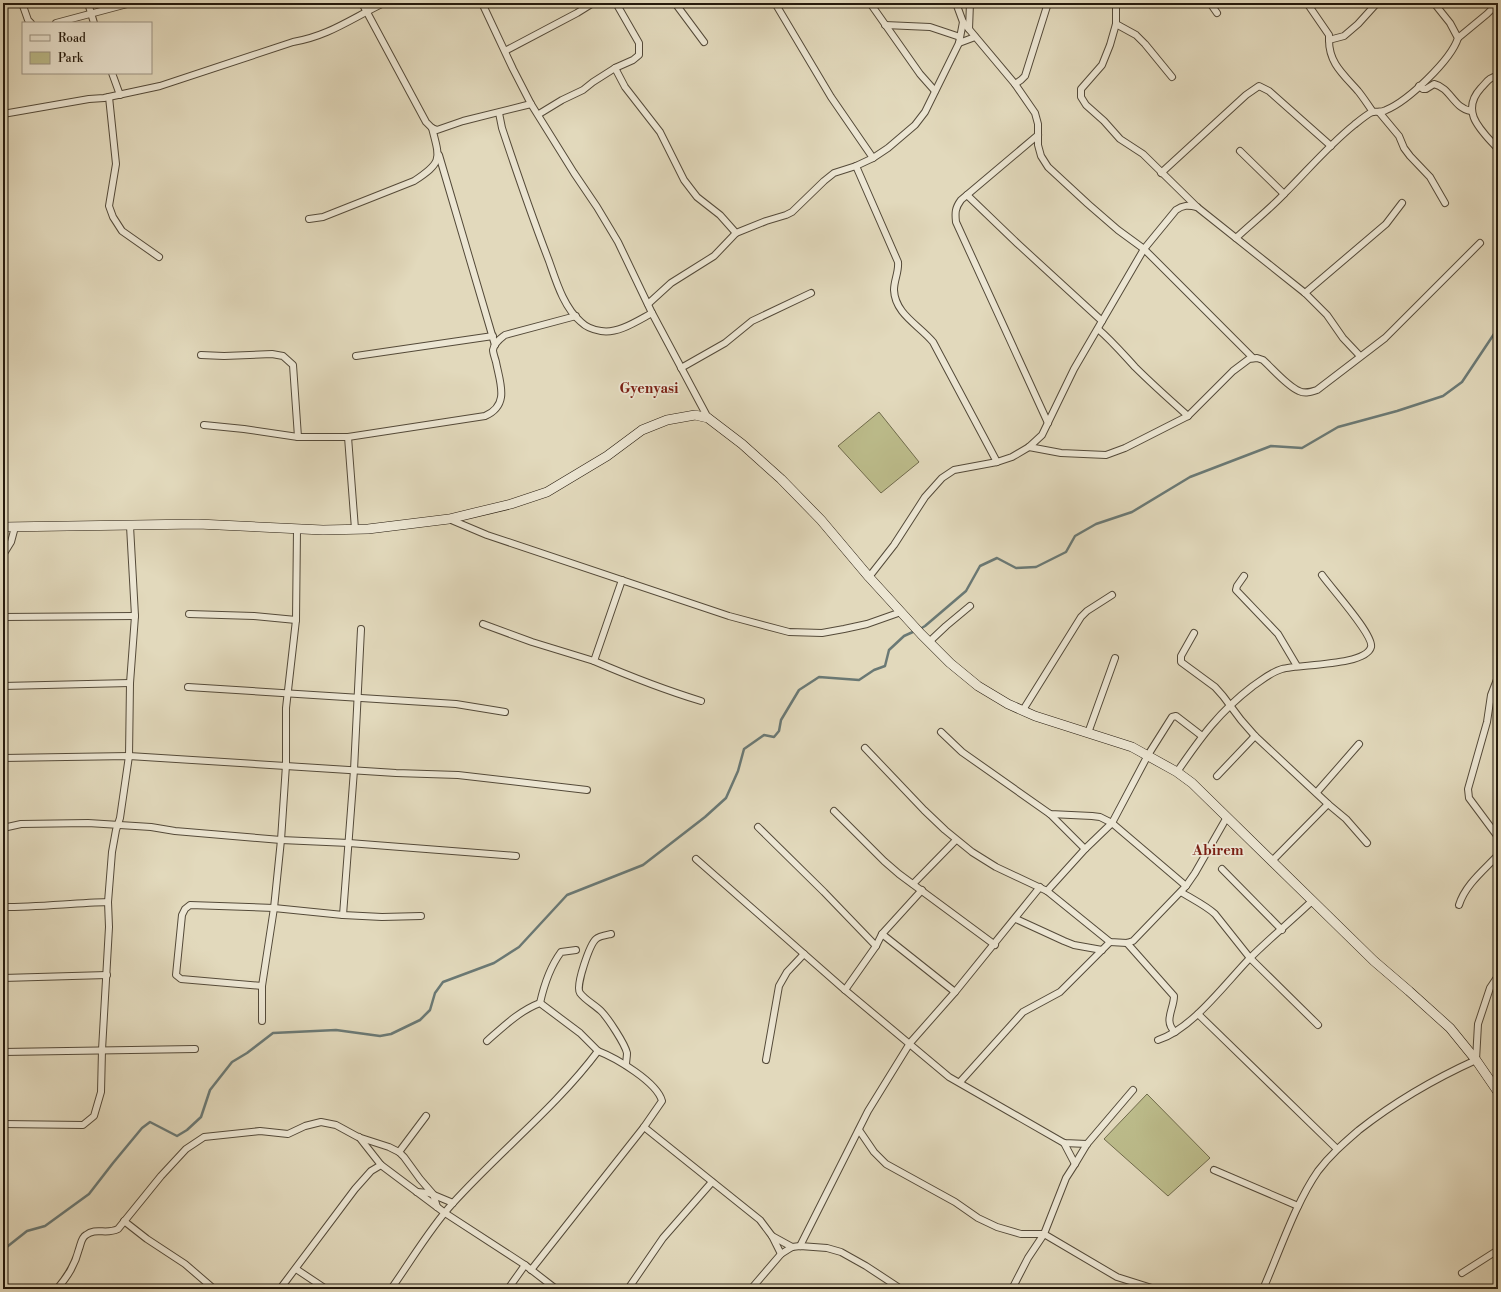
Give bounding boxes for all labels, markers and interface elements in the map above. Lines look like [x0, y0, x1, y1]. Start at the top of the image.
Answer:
legend [22, 22, 152, 74]
text: Road [58, 31, 86, 46]
text: Park [58, 51, 84, 66]
district label: Gyenyasi [620, 380, 679, 398]
district label: Abirem [1191, 842, 1244, 860]

